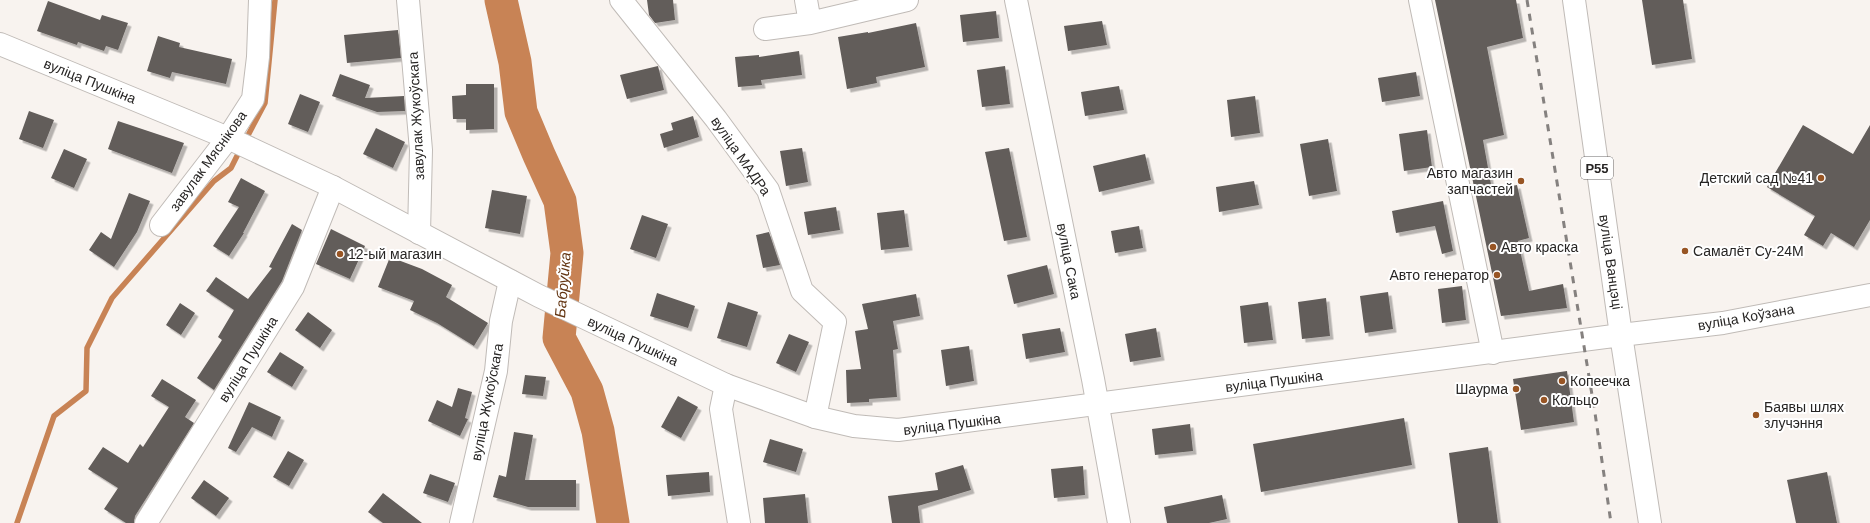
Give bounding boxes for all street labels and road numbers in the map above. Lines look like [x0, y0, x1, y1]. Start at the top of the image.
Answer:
street label: завулак Жукоўскага [405, 51, 427, 181]
street label: вуліца Пушкіна [42, 55, 139, 107]
street label: завулак Мяснікова [166, 107, 250, 214]
street label: вуліца МАДРа [708, 114, 774, 199]
road number: Р55 [1581, 157, 1613, 179]
street label: вуліца Ванцэці [1596, 213, 1626, 311]
street label: вуліца Сака [1054, 222, 1084, 301]
street label: вуліца Коўзана [1697, 301, 1796, 333]
street label: вуліца Пушкіна [215, 313, 281, 405]
street label: вуліца Пушкіна [585, 313, 681, 369]
street label: вуліца Жукоўскага [468, 342, 506, 462]
street label: вуліца Пушкіна [1224, 367, 1324, 395]
street label: вуліца Пушкіна [902, 410, 1002, 438]

